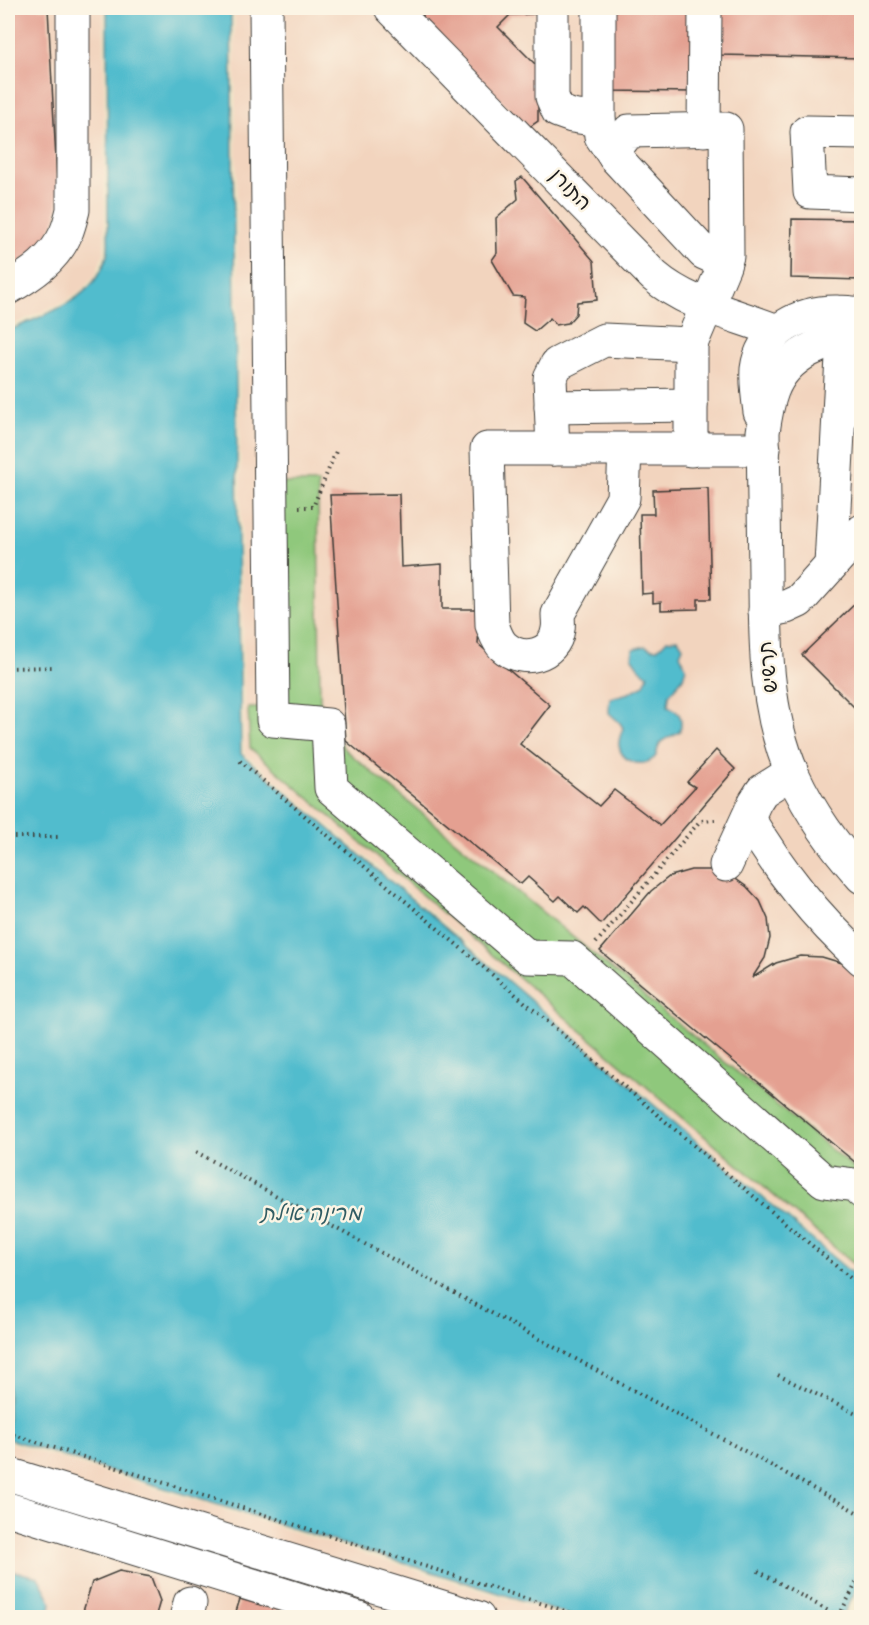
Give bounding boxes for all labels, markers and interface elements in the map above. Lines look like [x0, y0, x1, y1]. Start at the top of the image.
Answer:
street label: התורן [543, 163, 597, 217]
street label: תרשיש [753, 640, 785, 694]
water label: מרינה אילת [259, 1200, 363, 1228]

